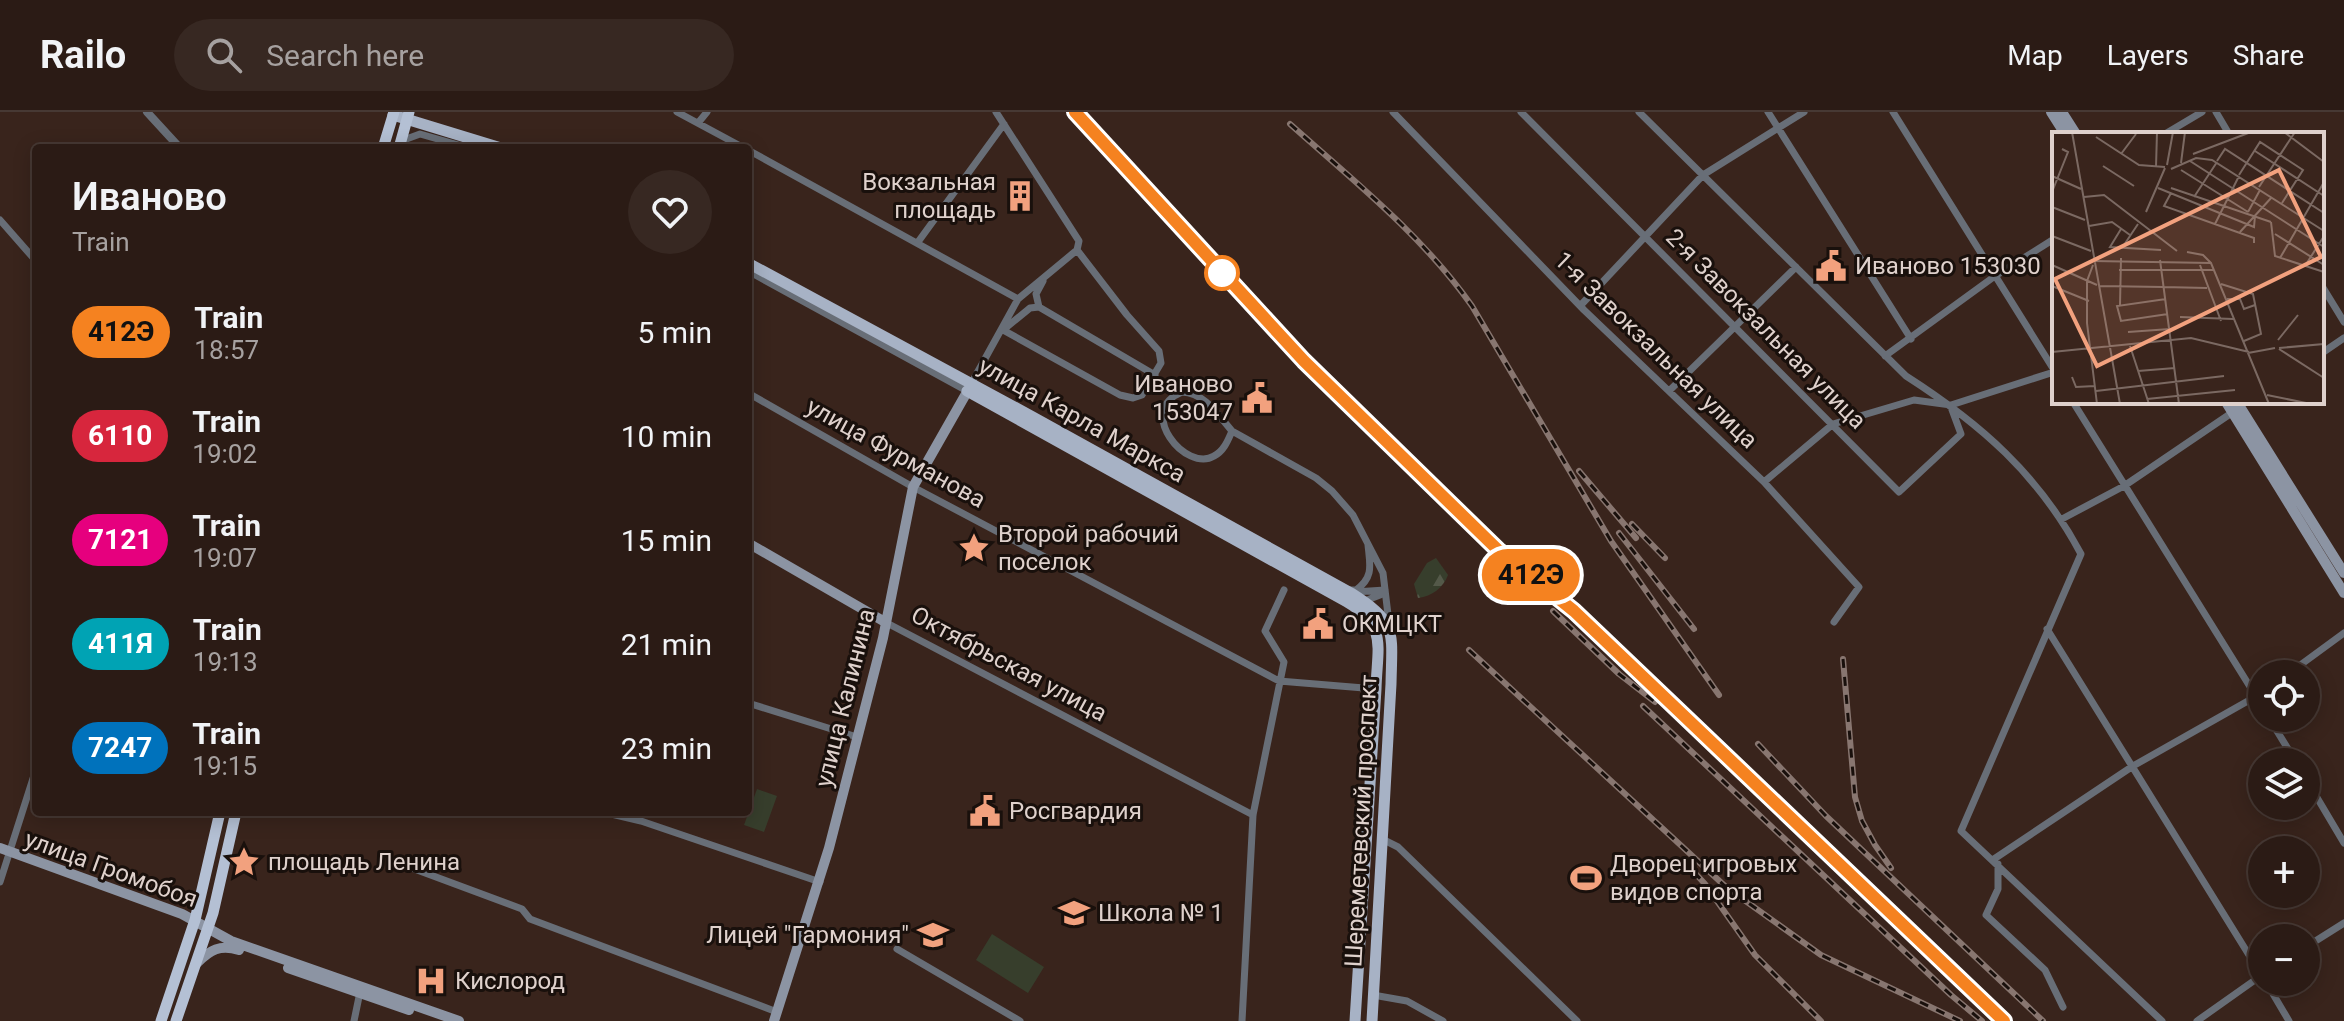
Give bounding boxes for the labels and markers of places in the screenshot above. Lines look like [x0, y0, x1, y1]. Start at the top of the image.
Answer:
place label: Вокзальная площадь [862, 168, 996, 224]
building icon: Вокзальная площадь [1003, 179, 1037, 213]
public building icon: Иваново 153030 [1814, 249, 1848, 283]
place label: Иваново 153030 [1855, 252, 2041, 280]
unlabelled marker [1205, 256, 1239, 290]
place label: Иваново 153047 [1134, 370, 1233, 426]
public building icon: Иваново 153047 [1240, 381, 1274, 415]
place label: Второй рабочий поселок [998, 520, 1179, 576]
place icon: Второй рабочий поселок [957, 531, 991, 565]
public building icon: ОКМЦКТ [1301, 607, 1335, 641]
place label: ОКМЦКТ [1342, 610, 1442, 638]
public building icon: Росгвардия [968, 794, 1002, 828]
place label: Росгвардия [1009, 797, 1142, 825]
place icon: площадь Ленина [227, 845, 261, 879]
place label: площадь Ленина [268, 848, 460, 876]
place label: Дворец игровых видов спорта [1610, 850, 1797, 906]
sports icon: Дворец игровых видов спорта [1569, 861, 1603, 895]
school or university icon: Школа № 1 [1057, 896, 1091, 930]
place label: Школа № 1 [1098, 899, 1224, 927]
school or university icon: Лицей "Гармония" [916, 918, 950, 952]
place label: Лицей "Гармония" [706, 921, 909, 949]
hospital icon: Кислород [414, 964, 448, 998]
place label: Кислород [455, 967, 565, 995]

